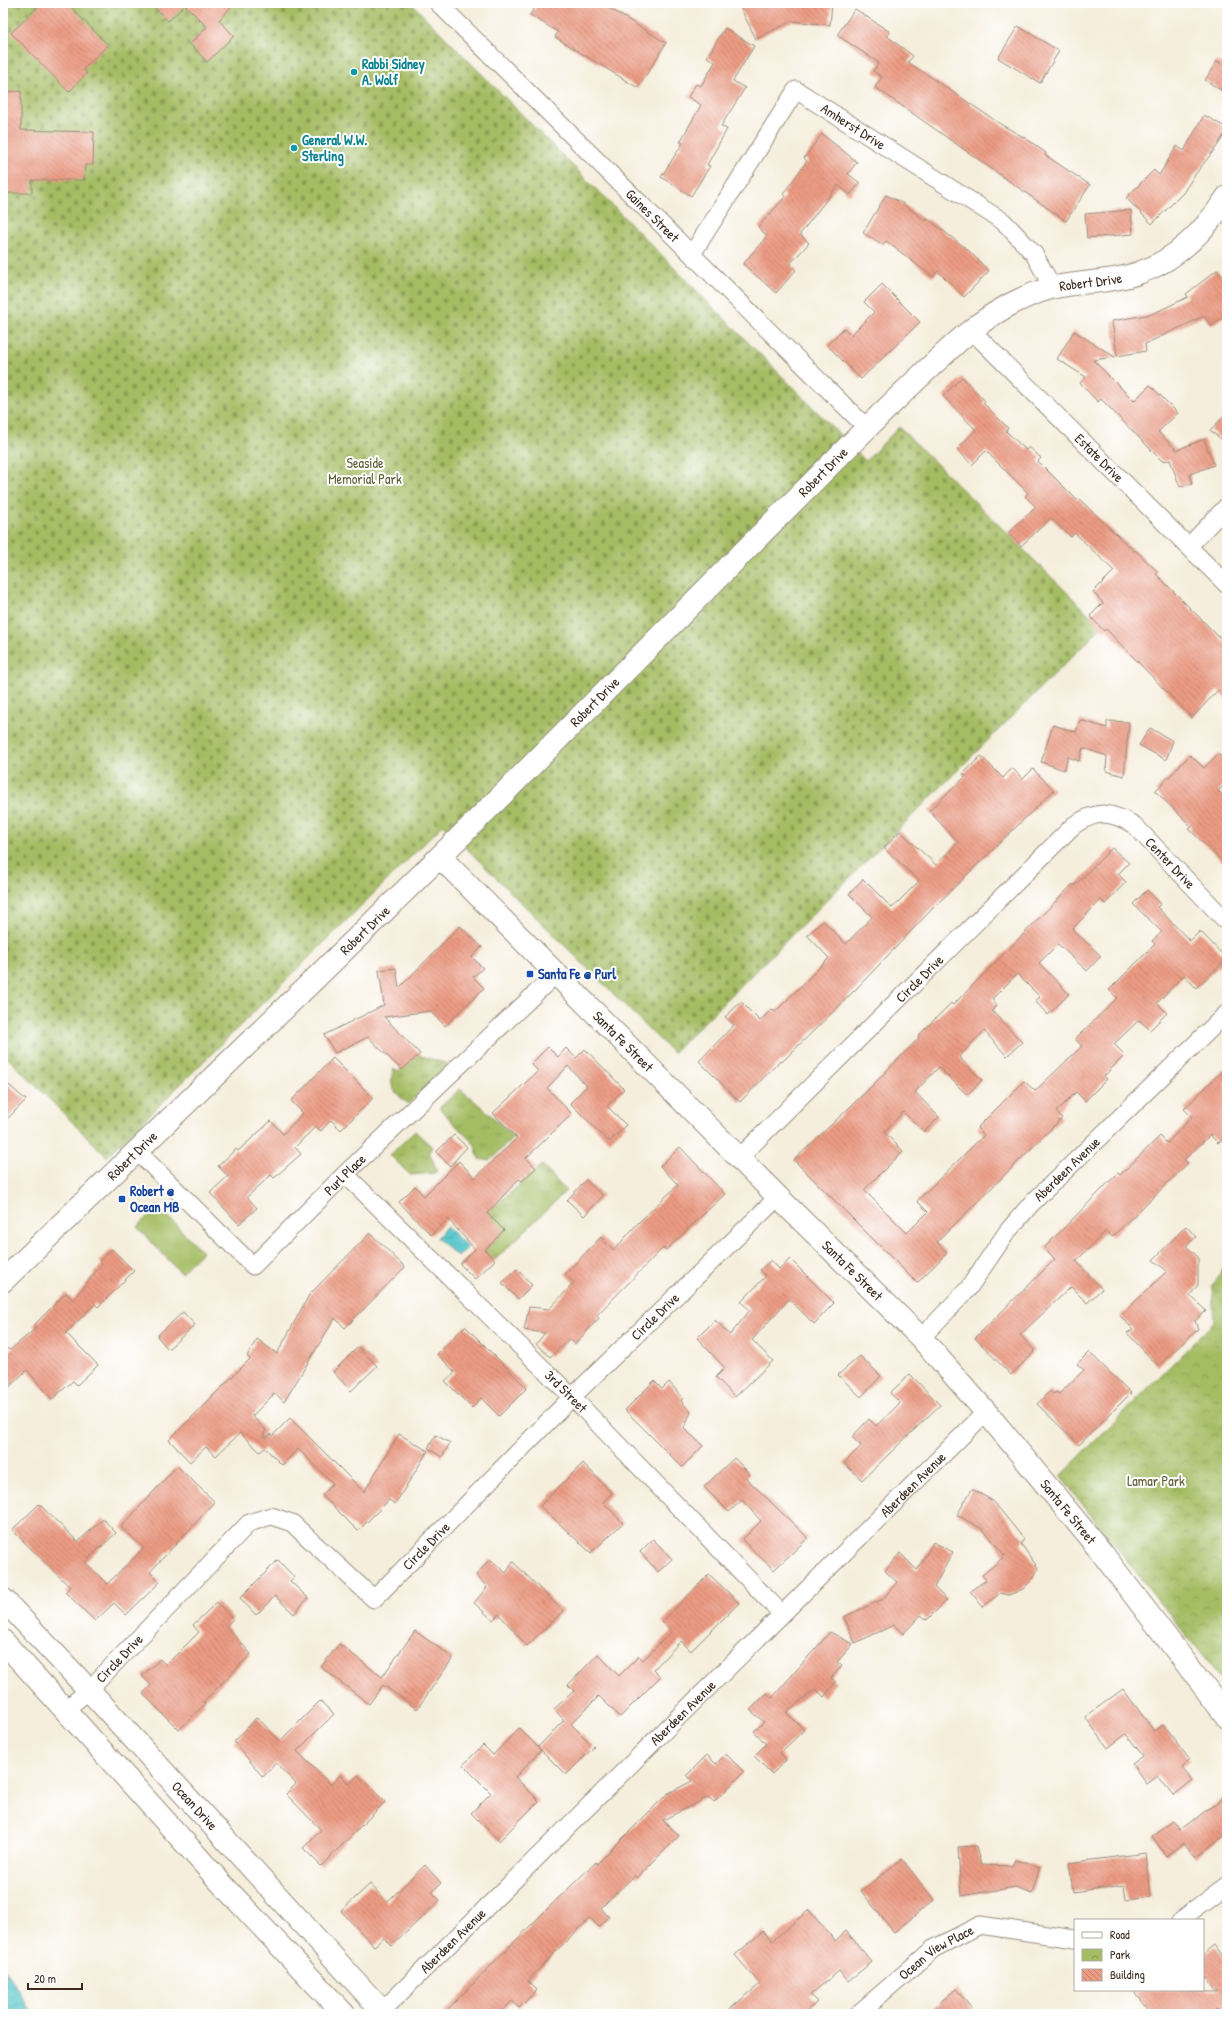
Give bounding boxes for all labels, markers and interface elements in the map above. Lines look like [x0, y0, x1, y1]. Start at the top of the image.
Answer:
place label: Rabbi Sidney A. Wolf [362, 54, 425, 89]
marker: Rabbi Sidney A. Wolf [349, 67, 359, 77]
street label: Amherst Drive [818, 98, 890, 154]
place label: General W.W. Sterling [302, 130, 367, 167]
marker: General W.W. Sterling [289, 143, 299, 153]
street label: Gaines Street [622, 184, 684, 246]
street label: Robert Drive [1058, 268, 1124, 295]
street label: Estate Drive [1071, 429, 1129, 486]
street label: Robert Drive [794, 442, 852, 501]
park label: Seaside Memorial Park [328, 453, 402, 488]
street label: Robert Drive [565, 672, 624, 730]
street label: Center Drive [1141, 833, 1200, 893]
street label: Robert Drive [335, 901, 394, 959]
street label: Circle Drive [891, 950, 948, 1006]
place label: Santa Fe @ Purl [538, 964, 616, 983]
marker: Santa Fe @ Purl [525, 969, 535, 979]
street label: Santa Fe Street [589, 1006, 658, 1076]
street label: Robert Drive [102, 1126, 161, 1184]
street label: Aberdeen Avenue [1029, 1132, 1104, 1205]
street label: Purl Place [319, 1149, 370, 1199]
place label: Robert @ Ocean MB [130, 1181, 179, 1216]
marker: Robert @ Ocean MB [117, 1194, 127, 1204]
street label: Santa Fe Street [818, 1236, 888, 1305]
street label: Circle Drive [626, 1288, 683, 1344]
street label: 3rd Street [541, 1366, 592, 1417]
street label: Aberdeen Avenue [876, 1447, 950, 1521]
park label: Lamar Park [1127, 1471, 1185, 1490]
street label: Santa Fe Street [1036, 1475, 1101, 1548]
street label: Circle Drive [398, 1517, 454, 1574]
street label: Circle Drive [91, 1629, 147, 1687]
street label: Aberdeen Avenue [646, 1675, 720, 1749]
street label: Ocean Drive [168, 1777, 223, 1834]
street label: Aberdeen Avenue [416, 1903, 490, 1977]
legend [1074, 1919, 1204, 1991]
street label: Ocean View Place [894, 1920, 977, 1984]
text: Road [1110, 1926, 1130, 1943]
text: Park [1110, 1946, 1130, 1963]
scale bar [28, 1965, 82, 1991]
text: Building [1110, 1966, 1145, 1983]
text: 20 m [34, 1970, 56, 1987]

